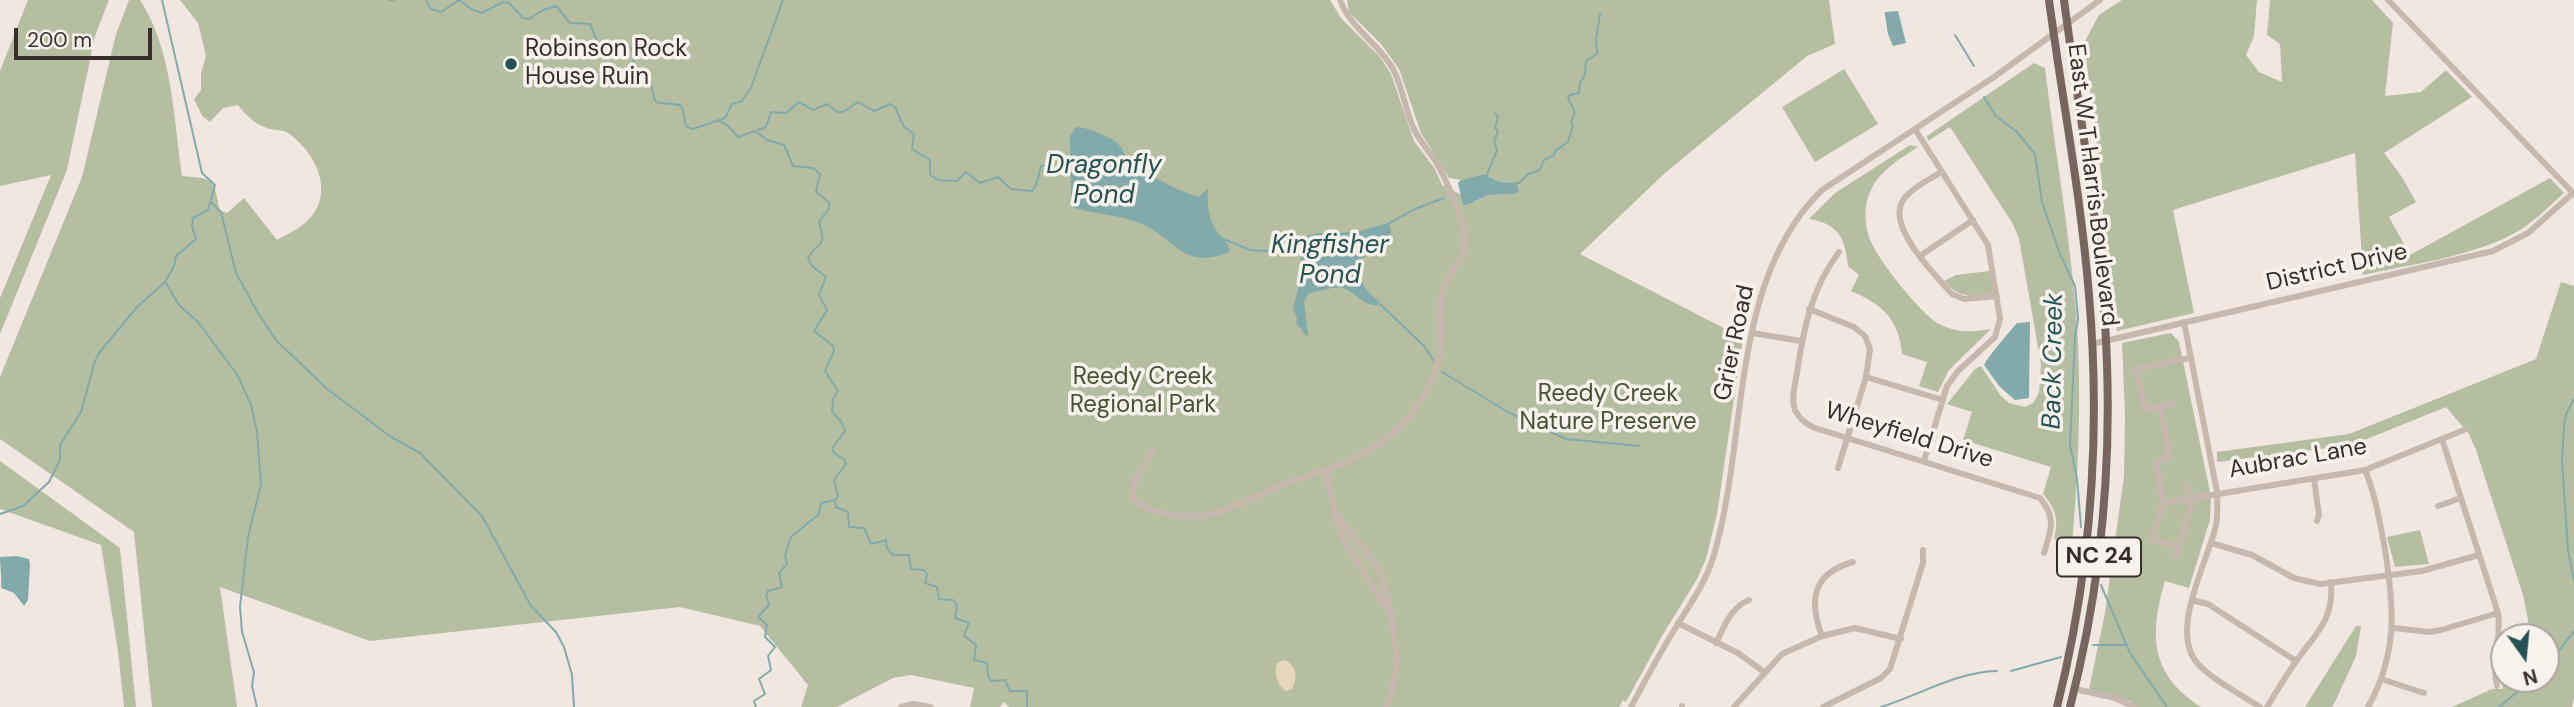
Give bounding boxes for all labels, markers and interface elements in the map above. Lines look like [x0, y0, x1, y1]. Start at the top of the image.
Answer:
scale bar [18, 14, 156, 58]
text: 200 m [27, 26, 92, 54]
place label: Robinson Rock House Ruin [525, 36, 687, 92]
street label: East W T Harris Boulevard [2060, 42, 2124, 328]
marker: Robinson Rock House Ruin [503, 56, 519, 72]
water label: Dragonfly Pond [1046, 150, 1162, 212]
water label: Kingfisher Pond [1271, 230, 1389, 292]
street label: District Drive [2264, 238, 2410, 298]
street label: Grier Road [1709, 282, 1761, 404]
water label: Back Creek [2037, 292, 2071, 430]
park label: Reedy Creek Regional Park [1070, 364, 1216, 420]
park label: Reedy Creek Nature Preserve [1519, 381, 1697, 437]
street label: Wheyfield Drive [1821, 397, 1997, 475]
street label: Aubrac Lane [2227, 433, 2369, 485]
road number: NC 24 [2057, 538, 2141, 576]
north arrow [2490, 623, 2560, 693]
text: N [2520, 663, 2540, 691]

